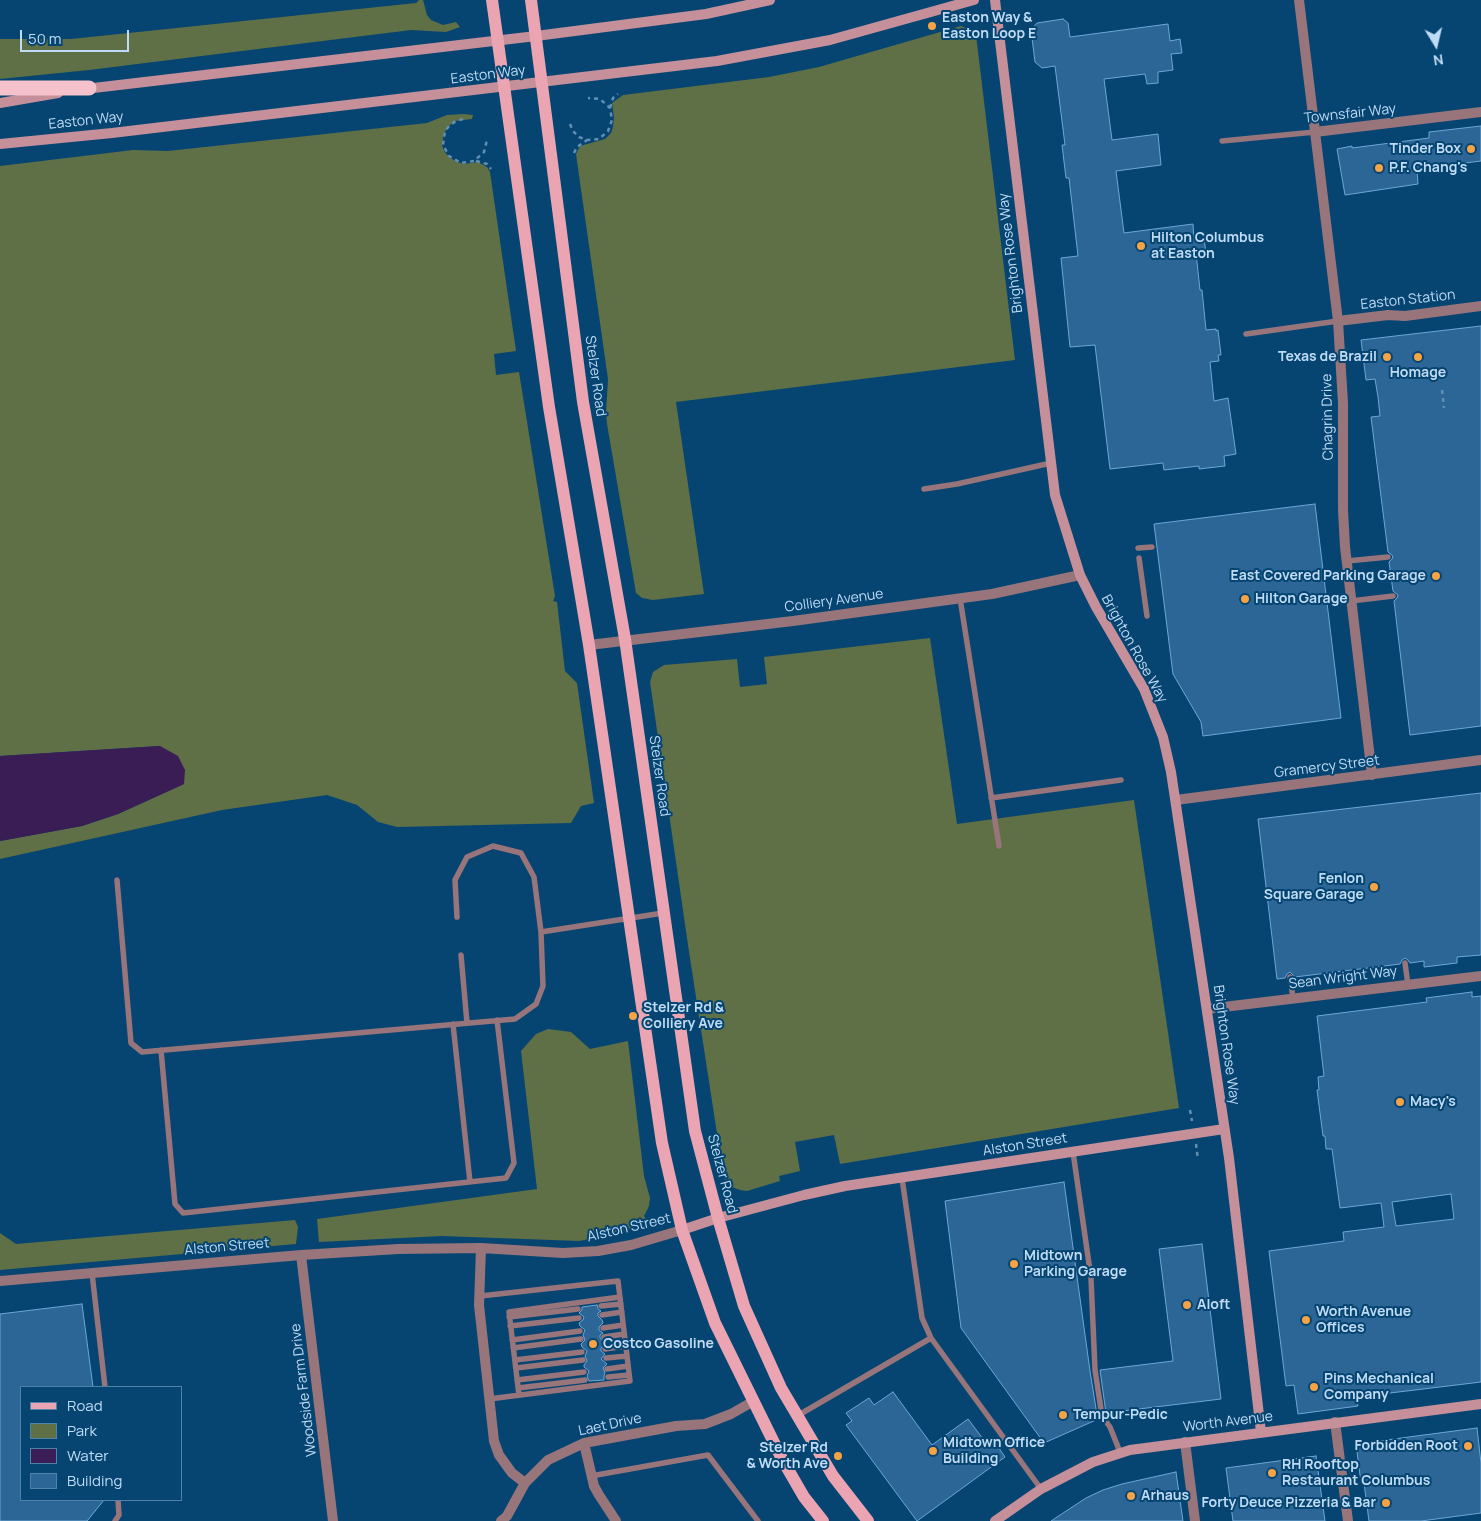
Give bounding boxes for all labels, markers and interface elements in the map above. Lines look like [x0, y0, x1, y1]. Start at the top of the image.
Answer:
place label: Easton Way & Easton Loop E [942, 10, 1036, 42]
scale bar [22, 20, 131, 52]
marker: Easton Way & Easton Loop E [926, 20, 938, 32]
north arrow [1411, 20, 1461, 70]
text: 50 m [28, 28, 62, 49]
text: N [1432, 50, 1445, 70]
street label: Easton Way [450, 62, 526, 88]
street label: Townsfair Way [1303, 101, 1397, 127]
street label: Easton Way [48, 109, 124, 133]
place label: Tinder Box [1389, 141, 1461, 157]
marker: Tinder Box [1465, 143, 1477, 155]
place label: P.F. Chang's [1389, 160, 1467, 176]
marker: P.F. Chang's [1373, 162, 1385, 174]
street label: Brighton Rose Way [995, 192, 1027, 314]
place label: Hilton Columbus at Easton [1151, 230, 1264, 262]
marker: Hilton Columbus at Easton [1135, 240, 1147, 252]
street label: Easton Station [1360, 287, 1456, 313]
street label: Stelzer Road [581, 334, 609, 418]
place label: Texas de Brazil [1278, 349, 1377, 365]
marker: Texas de Brazil [1381, 351, 1393, 363]
marker: Homage [1412, 351, 1424, 363]
place label: Homage [1390, 365, 1446, 381]
street label: Chagrin Drive [1319, 374, 1337, 460]
place label: East Covered Parking Garage [1231, 568, 1426, 584]
marker: East Covered Parking Garage [1430, 570, 1442, 582]
street label: Colliery Avenue [784, 586, 884, 616]
place label: Hilton Garage [1255, 591, 1348, 607]
street label: Brighton Rose Way [1097, 592, 1171, 706]
marker: Hilton Garage [1239, 593, 1251, 605]
street label: Stelzer Road [645, 734, 673, 818]
street label: Gramercy Street [1273, 752, 1381, 782]
place label: Fenlon Square Garage [1264, 871, 1364, 904]
marker: Fenlon Square Garage [1368, 881, 1380, 893]
street label: Sean Wright Way [1288, 963, 1398, 993]
street label: Brighton Rose Way [1209, 984, 1243, 1106]
place label: Stelzer Rd & Colliery Ave [643, 1000, 724, 1032]
marker: Stelzer Rd & Colliery Ave [627, 1010, 639, 1022]
place label: Macy's [1410, 1094, 1456, 1110]
marker: Macy's [1394, 1096, 1406, 1108]
street label: Alston Street [982, 1130, 1068, 1160]
street label: Stelzer Road [703, 1132, 741, 1216]
street label: Alston Street [586, 1210, 672, 1246]
street label: Alston Street [184, 1235, 270, 1259]
place label: Midtown Parking Garage [1024, 1248, 1127, 1280]
marker: Midtown Parking Garage [1008, 1258, 1020, 1270]
place label: Aloft [1197, 1297, 1230, 1313]
marker: Aloft [1181, 1299, 1193, 1311]
place label: Worth Avenue Offices [1316, 1304, 1411, 1336]
marker: Worth Avenue Offices [1300, 1314, 1312, 1326]
street label: Woodside Farm Drive [287, 1322, 321, 1458]
place label: Costco Gasoline [603, 1336, 714, 1352]
marker: Costco Gasoline [587, 1338, 599, 1350]
place label: Pins Mechanical Company [1324, 1371, 1434, 1404]
marker: Pins Mechanical Company [1308, 1381, 1320, 1393]
legend [20, 1386, 182, 1501]
text: Road [67, 1395, 103, 1416]
place label: Tempur-Pedic [1073, 1407, 1168, 1423]
street label: Worth Avenue [1182, 1408, 1274, 1436]
marker: Tempur-Pedic [1057, 1409, 1069, 1421]
street label: Laet Drive [577, 1410, 643, 1440]
text: Park [67, 1420, 97, 1441]
place label: Midtown Office Building [943, 1435, 1045, 1468]
place label: Forbidden Root [1354, 1438, 1458, 1454]
place label: Stelzer Rd & Worth Ave [746, 1440, 828, 1472]
marker: Forbidden Root [1462, 1440, 1474, 1452]
text: Water [67, 1445, 109, 1466]
marker: Midtown Office Building [927, 1445, 939, 1457]
marker: Stelzer Rd & Worth Ave [832, 1450, 844, 1462]
place label: RH Rooftop Restaurant Columbus [1282, 1457, 1430, 1490]
marker: RH Rooftop Restaurant Columbus [1266, 1467, 1278, 1479]
text: Building [67, 1470, 122, 1491]
place label: Arhaus [1141, 1488, 1189, 1504]
marker: Arhaus [1125, 1490, 1137, 1502]
place label: Forty Deuce Pizzeria & Bar [1201, 1495, 1376, 1511]
marker: Forty Deuce Pizzeria & Bar [1380, 1497, 1392, 1509]

